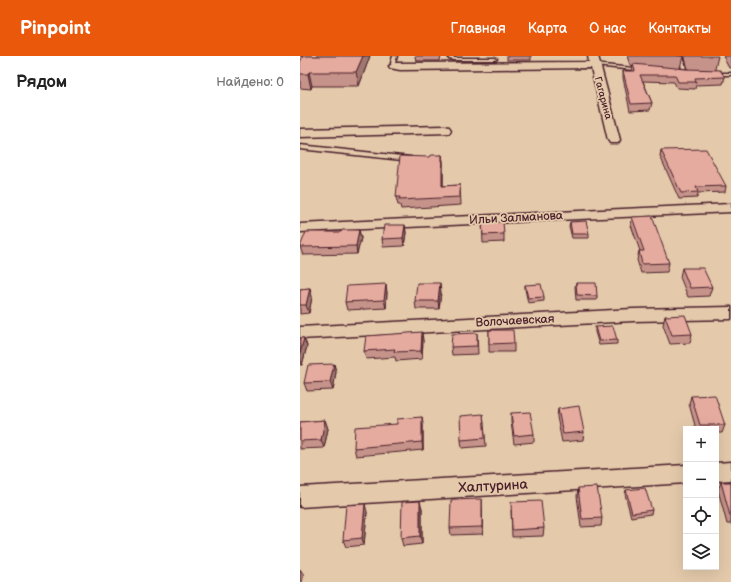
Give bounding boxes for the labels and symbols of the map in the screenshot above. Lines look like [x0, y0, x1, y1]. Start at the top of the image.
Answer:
street label: Гагарина [592, 75, 614, 121]
street label: Ильи Залманова [469, 208, 563, 228]
street label: Волочаевская [475, 311, 555, 331]
street label: Халтурина [458, 476, 529, 496]

